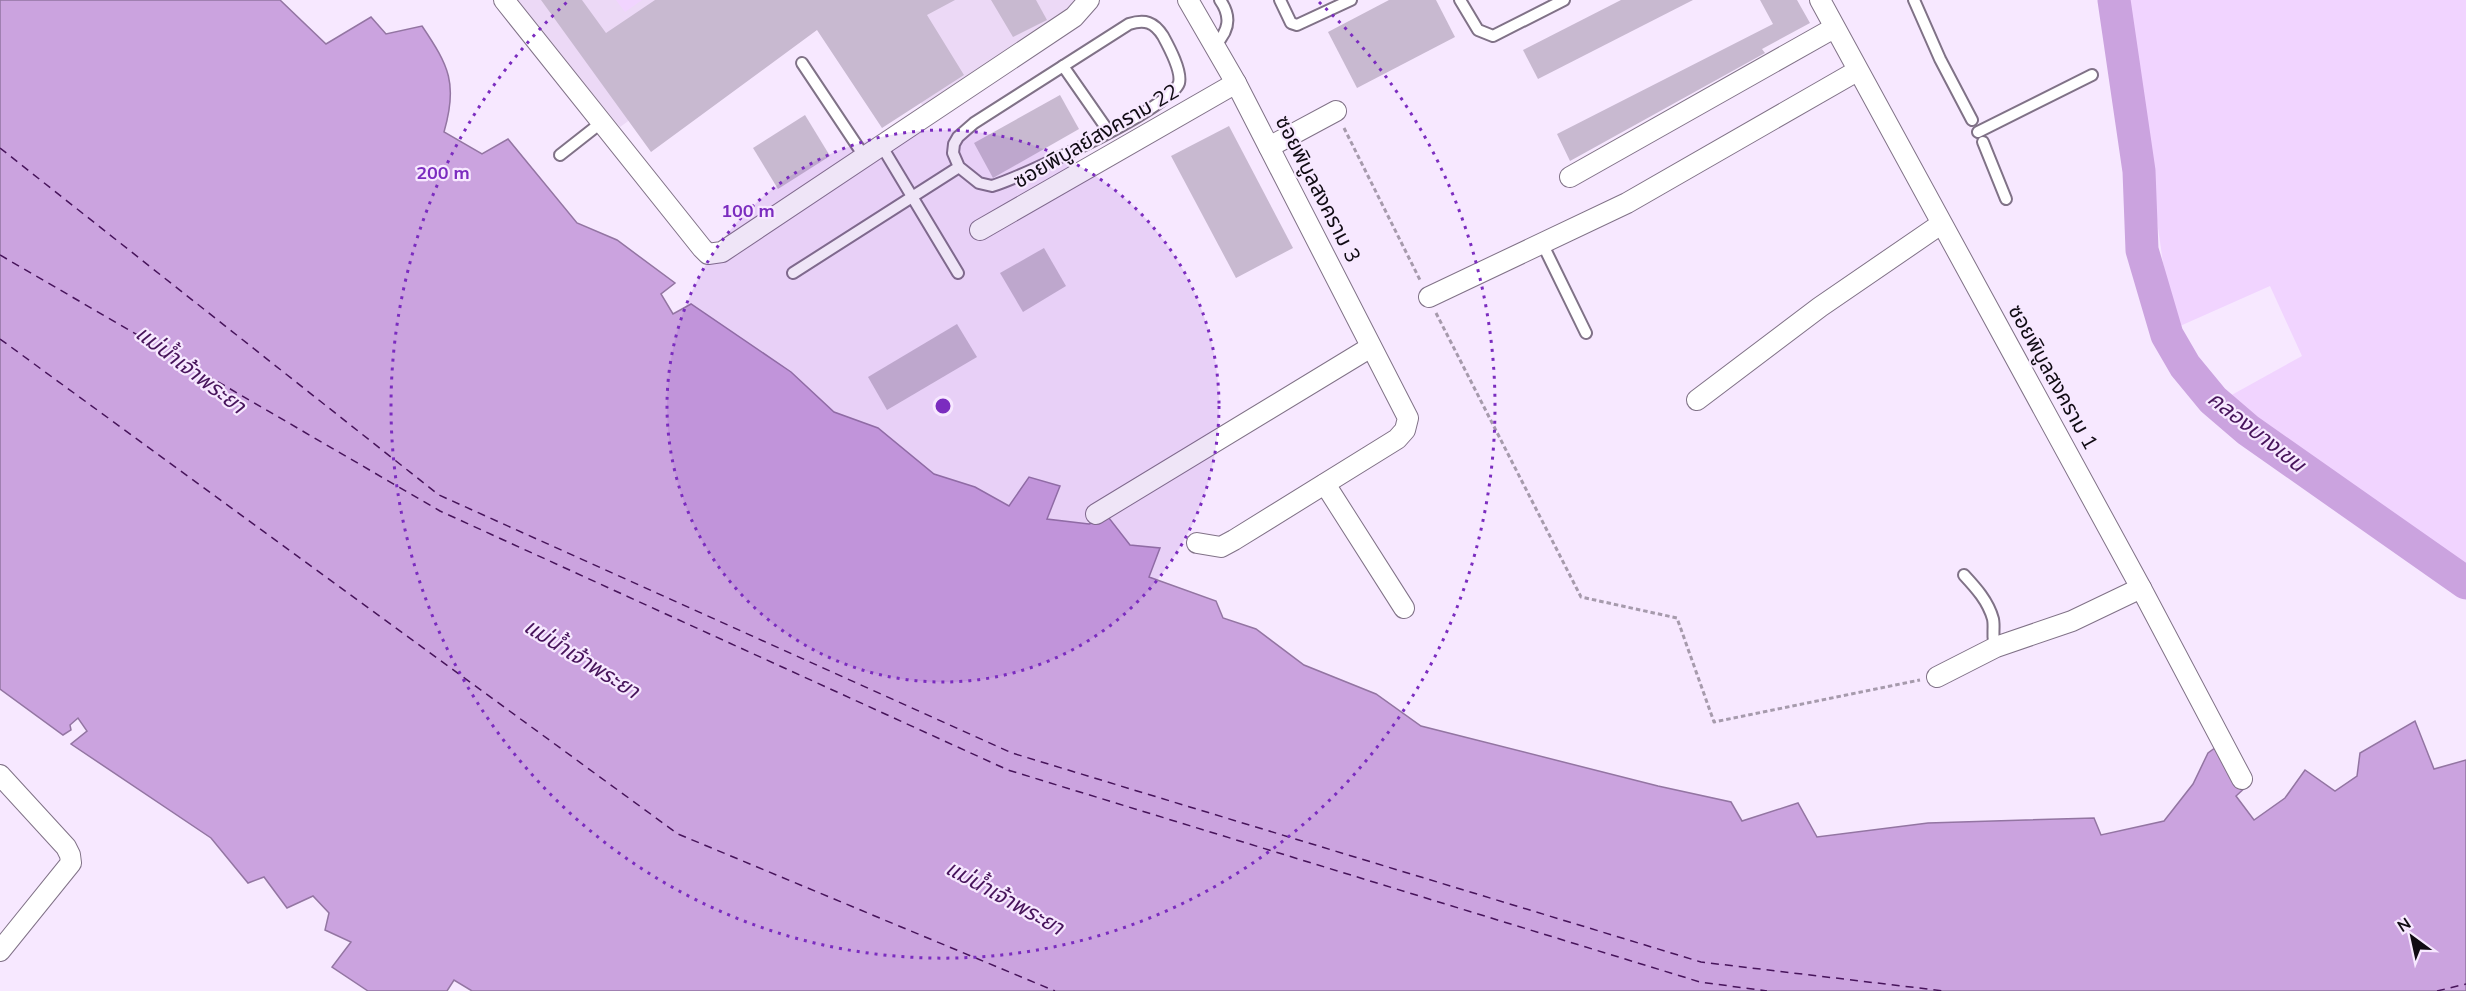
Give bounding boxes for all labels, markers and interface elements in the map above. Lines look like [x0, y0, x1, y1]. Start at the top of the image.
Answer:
street label: ซอยพิบูลย์สงคราม 22 [1008, 77, 1183, 194]
street label: ซอยพิบูลสงคราม 3 [1270, 111, 1367, 267]
text: 200 m [416, 161, 470, 184]
text: 100 m [721, 199, 775, 222]
street label: ซอยพิบูลสงคราม 1 [2003, 300, 2104, 454]
water label: แม่น้ำเจ้าพระยา [131, 318, 253, 420]
water label: คลองบางเขน [2203, 384, 2313, 479]
centre of rings [933, 396, 953, 416]
water label: แม่น้ำเจ้าพระยา [519, 611, 646, 705]
water label: แม่น้ำเจ้าพระยา [941, 852, 1070, 941]
north arrow [2382, 907, 2442, 967]
text: N [2393, 913, 2414, 936]

